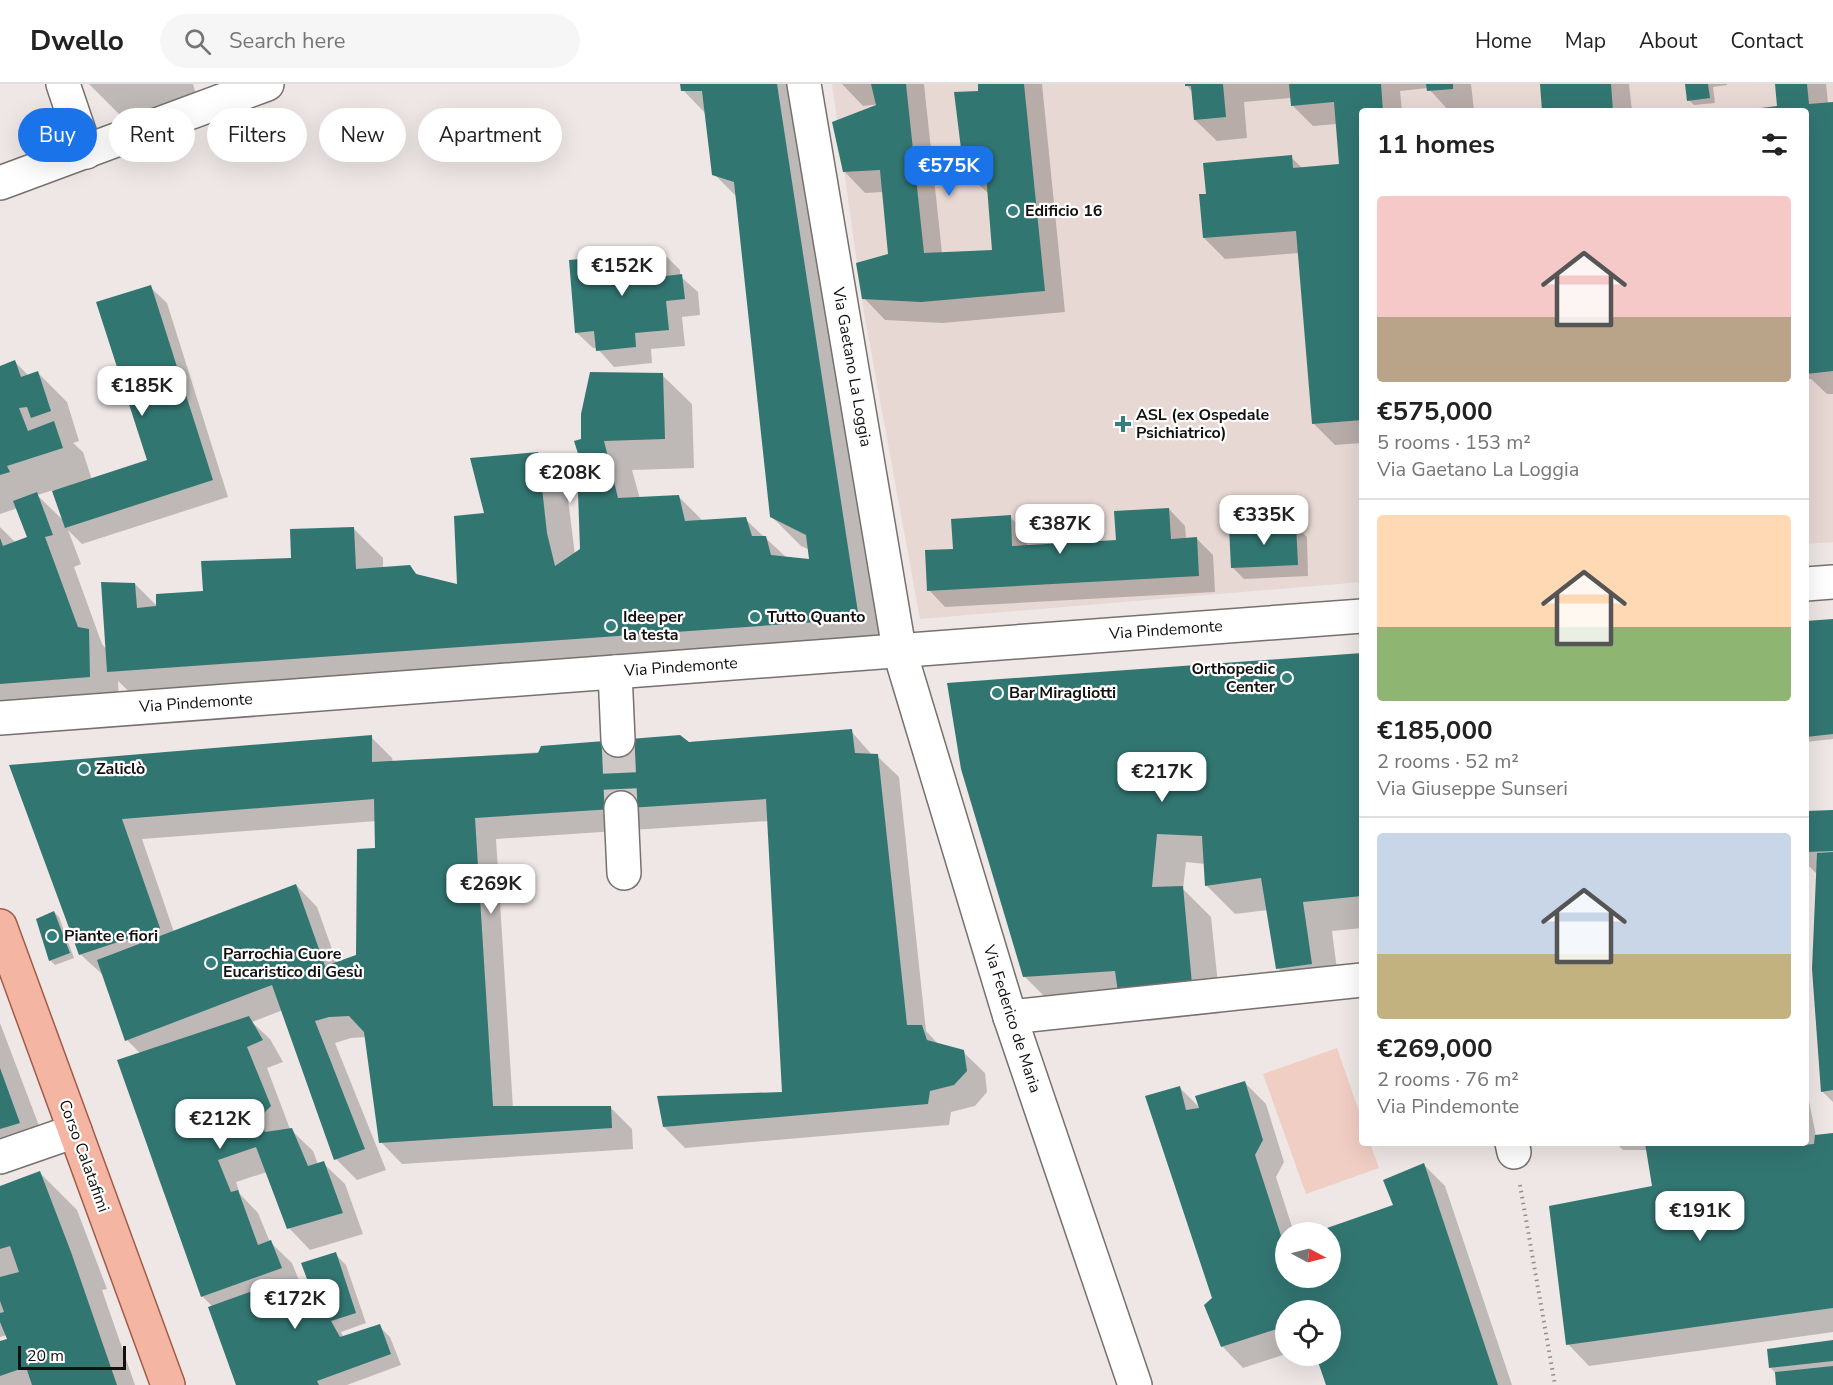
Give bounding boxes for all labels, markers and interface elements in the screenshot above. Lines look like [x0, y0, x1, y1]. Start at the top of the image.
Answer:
search box [160, 14, 580, 68]
text: Dwello [30, 22, 124, 60]
icon: search [181, 25, 214, 58]
text: Search here [229, 26, 346, 56]
text: Home [1475, 27, 1532, 55]
text: Map [1565, 27, 1606, 55]
text: About [1639, 27, 1697, 55]
text: Contact [1730, 27, 1803, 55]
chip: Buy [18, 108, 97, 162]
chip: Rent [109, 108, 195, 162]
chip: Filters [207, 108, 307, 162]
chip: New [319, 108, 406, 162]
chip: Apartment [418, 108, 562, 162]
text: 11 homes [1377, 127, 1495, 162]
icon: filters [1758, 128, 1791, 161]
pin: €575K [907, 146, 991, 197]
text: €575K [918, 152, 980, 179]
place label: Edificio 16 [1025, 200, 1102, 222]
marker: Edificio 16 [1006, 204, 1020, 218]
icon: home [1530, 235, 1638, 343]
pin: €152K [580, 246, 664, 297]
text: €152K [591, 252, 653, 279]
street label: Via Gaetano La Loggia [827, 284, 877, 449]
pin: €185K [100, 366, 184, 417]
text: €185K [111, 372, 173, 399]
text: €575,000 [1377, 394, 1493, 429]
place label: ASL (ex Ospedale Psichiatrico) [1136, 404, 1269, 444]
marker: ASL (ex Ospedale Psichiatrico) [1114, 415, 1132, 433]
text: 5 rooms · 153 m² [1377, 429, 1531, 456]
pin: €208K [528, 453, 612, 504]
text: Via Gaetano La Loggia [1377, 456, 1579, 483]
text: €208K [539, 459, 601, 486]
pin: €335K [1222, 495, 1306, 546]
text: €335K [1233, 501, 1295, 528]
pin: €387K [1018, 504, 1102, 555]
text: €387K [1029, 510, 1091, 537]
icon: home [1530, 554, 1638, 662]
place label: Idee per la testa [623, 606, 684, 646]
place label: Tutto Quanto [767, 606, 866, 628]
marker: Tutto Quanto [748, 610, 762, 624]
street label: Via Pindemonte [1107, 615, 1224, 645]
marker: Idee per la testa [604, 619, 618, 633]
street label: Via Pindemonte [622, 652, 739, 682]
place label: Orthopedic Center [1191, 658, 1276, 698]
marker: Orthopedic Center [1280, 671, 1294, 685]
place label: Bar Miragliotti [1009, 682, 1116, 704]
marker: Bar Miragliotti [990, 686, 1004, 700]
street label: Via Pindemonte [137, 688, 254, 718]
text: €185,000 [1377, 713, 1493, 748]
text: 2 rooms · 52 m² [1377, 748, 1519, 775]
pin: €217K [1120, 752, 1204, 803]
place label: Zaliclò [96, 758, 145, 780]
text: €217K [1131, 758, 1193, 785]
marker: Zaliclò [77, 762, 91, 776]
text: Via Giuseppe Sunseri [1377, 775, 1568, 802]
pin: €269K [449, 864, 533, 915]
text: €269K [460, 870, 522, 897]
icon: home [1530, 872, 1638, 980]
place label: Piante e fiori [64, 925, 158, 947]
marker: Piante e fiori [45, 929, 59, 943]
street label: Via Federico de Maria [977, 941, 1046, 1096]
place label: Parrochia Cuore Eucaristico di Gesù [223, 943, 363, 983]
marker: Parrochia Cuore Eucaristico di Gesù [204, 956, 218, 970]
text: €269,000 [1377, 1031, 1493, 1066]
text: 2 rooms · 76 m² [1377, 1066, 1519, 1093]
text: Via Pindemonte [1377, 1093, 1519, 1120]
street label: Corso Calatafimi [53, 1097, 115, 1215]
pin: €212K [178, 1099, 262, 1150]
text: €212K [189, 1105, 251, 1132]
pin: €191K [1658, 1191, 1742, 1242]
text: €191K [1669, 1197, 1731, 1224]
north arrow [1275, 1222, 1341, 1288]
map controls [1275, 1222, 1341, 1366]
pin: €172K [253, 1279, 337, 1330]
text: €172K [264, 1285, 326, 1312]
button: locate [1275, 1300, 1341, 1366]
scale bar [18, 1343, 126, 1370]
text: 20 m [27, 1345, 64, 1367]

